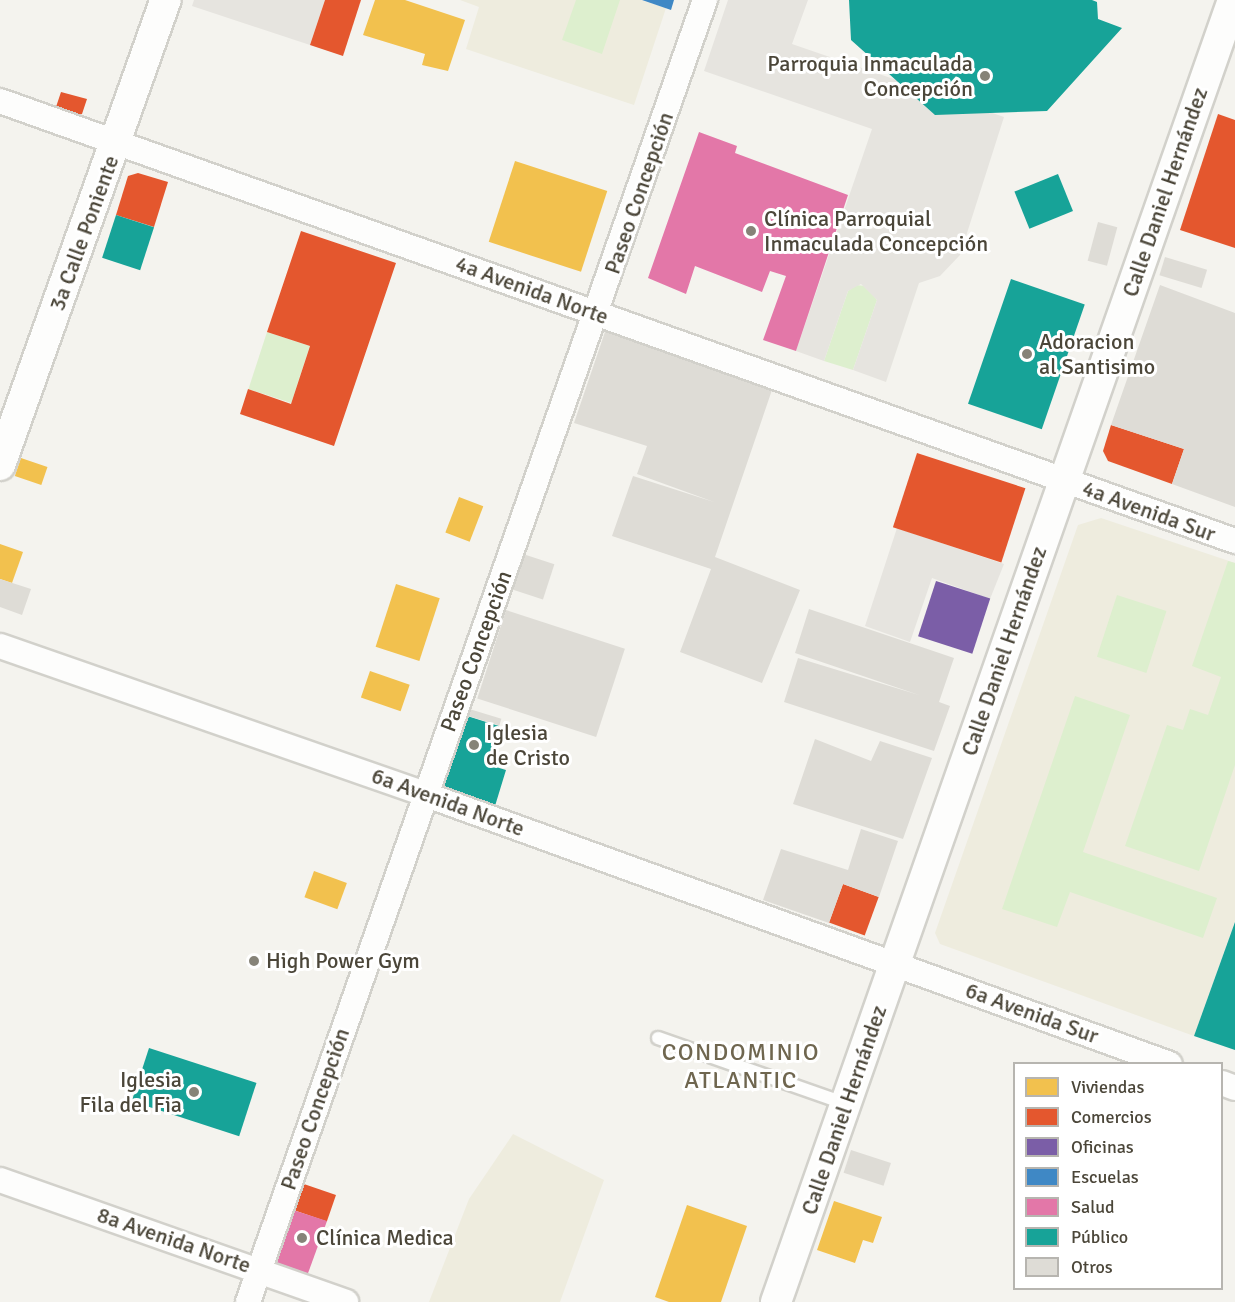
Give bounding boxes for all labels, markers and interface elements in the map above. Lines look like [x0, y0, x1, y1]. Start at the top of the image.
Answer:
place label: Parroquia Inmaculada Concepción [767, 50, 973, 101]
marker: Parroquia Inmaculada Concepción [978, 69, 992, 83]
street label: Calle Daniel Hernández [1117, 84, 1213, 300]
street label: Paseo Concepción [599, 109, 679, 277]
street label: 3a Calle Poniente [44, 152, 124, 314]
place label: Clínica Parroquial Inmaculada Concepción [764, 205, 988, 256]
marker: Clínica Parroquial Inmaculada Concepción [742, 222, 760, 240]
street label: 4a Avenida Norte [452, 250, 612, 330]
place label: Adoracion al Santisimo [1039, 328, 1155, 380]
marker: Adoracion al Santisimo [1020, 347, 1034, 361]
street label: 4a Avenida Sur [1079, 475, 1219, 547]
street label: Calle Daniel Hernández [956, 543, 1052, 759]
street label: Paseo Concepción [435, 567, 517, 735]
place label: Iglesia de Cristo [486, 719, 570, 770]
marker: Iglesia de Cristo [467, 738, 481, 752]
street label: 6a Avenida Norte [368, 762, 528, 842]
place label: High Power Gym [266, 948, 420, 974]
marker: High Power Gym [247, 954, 261, 968]
street label: 6a Avenida Sur [962, 977, 1102, 1049]
street label: Calle Daniel Hernández [796, 1002, 892, 1218]
street label: Paseo Concepción [275, 1025, 355, 1193]
district label: CONDOMINIO ATLANTIC [662, 1039, 820, 1095]
legend [1013, 1062, 1223, 1290]
place label: Iglesia Fila del Fia [80, 1066, 182, 1118]
text: Viviendas [1071, 1076, 1144, 1098]
marker: Iglesia Fila del Fia [187, 1085, 201, 1099]
text: Comercios [1071, 1106, 1152, 1128]
text: Oficinas [1071, 1136, 1134, 1158]
text: Escuelas [1071, 1166, 1139, 1188]
text: Salud [1071, 1196, 1115, 1218]
street label: 8a Avenida Norte [94, 1201, 254, 1279]
place label: Clínica Medica [316, 1225, 454, 1251]
text: Público [1071, 1226, 1128, 1248]
marker: Clínica Medica [293, 1229, 311, 1247]
text: Otros [1071, 1256, 1113, 1278]

